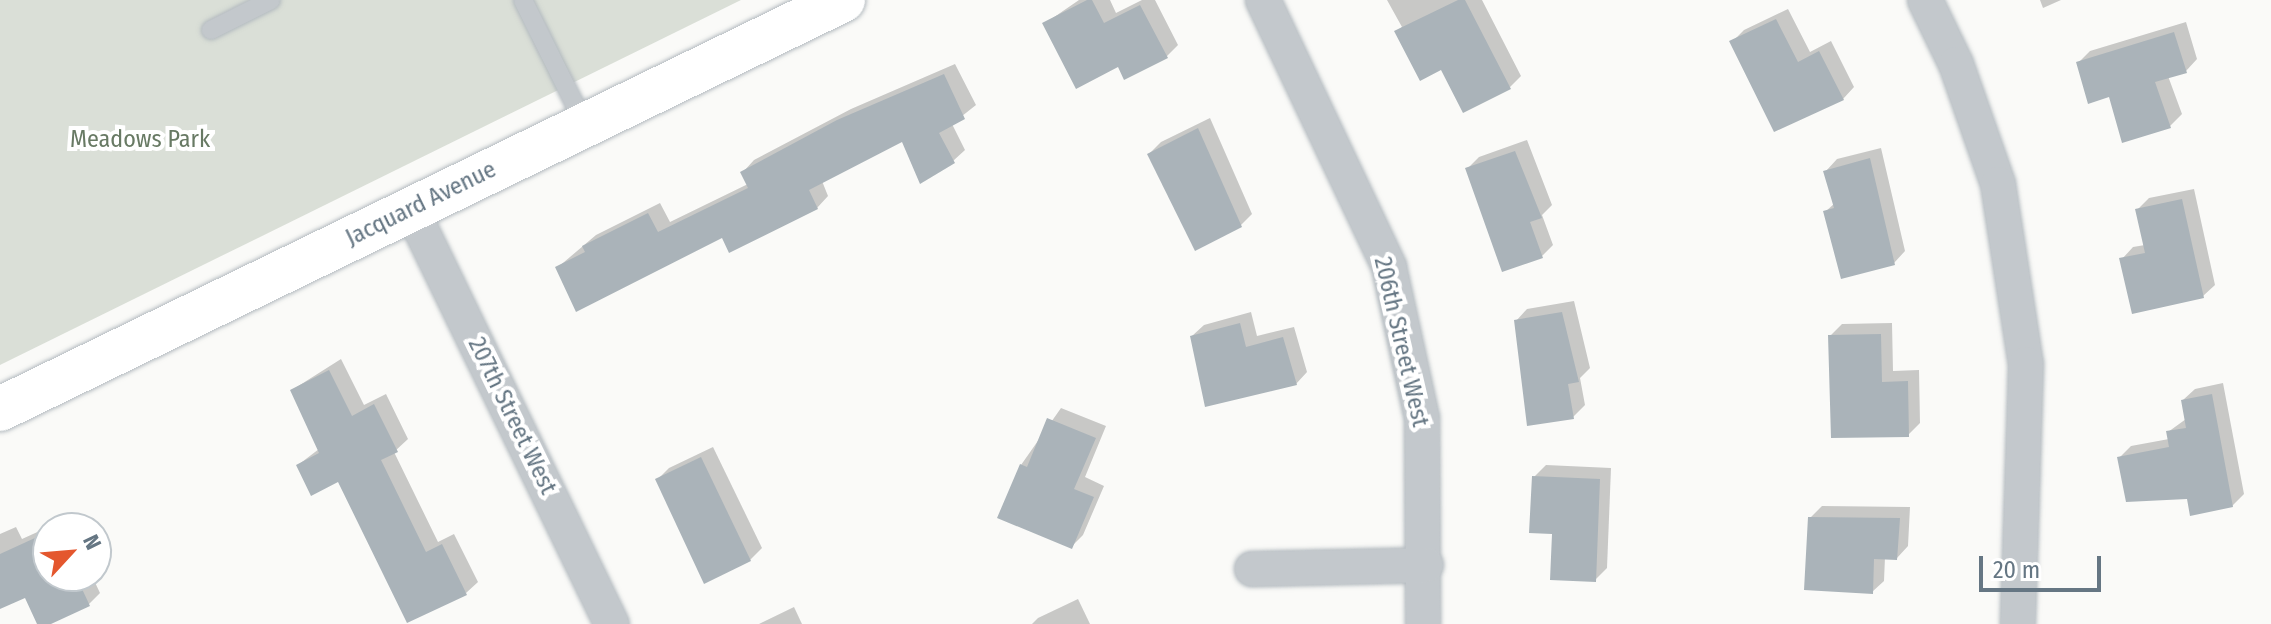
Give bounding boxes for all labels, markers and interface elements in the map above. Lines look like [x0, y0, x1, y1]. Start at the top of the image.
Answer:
park label: Meadows Park [70, 126, 210, 154]
street label: Jacquard Avenue [341, 155, 501, 253]
street label: 206th Street West [1367, 254, 1435, 430]
street label: 207th Street West [462, 333, 562, 499]
north arrow [32, 512, 112, 592]
text: N [77, 530, 107, 554]
scale bar [1983, 540, 2105, 590]
text: 20 m [1993, 556, 2040, 584]

